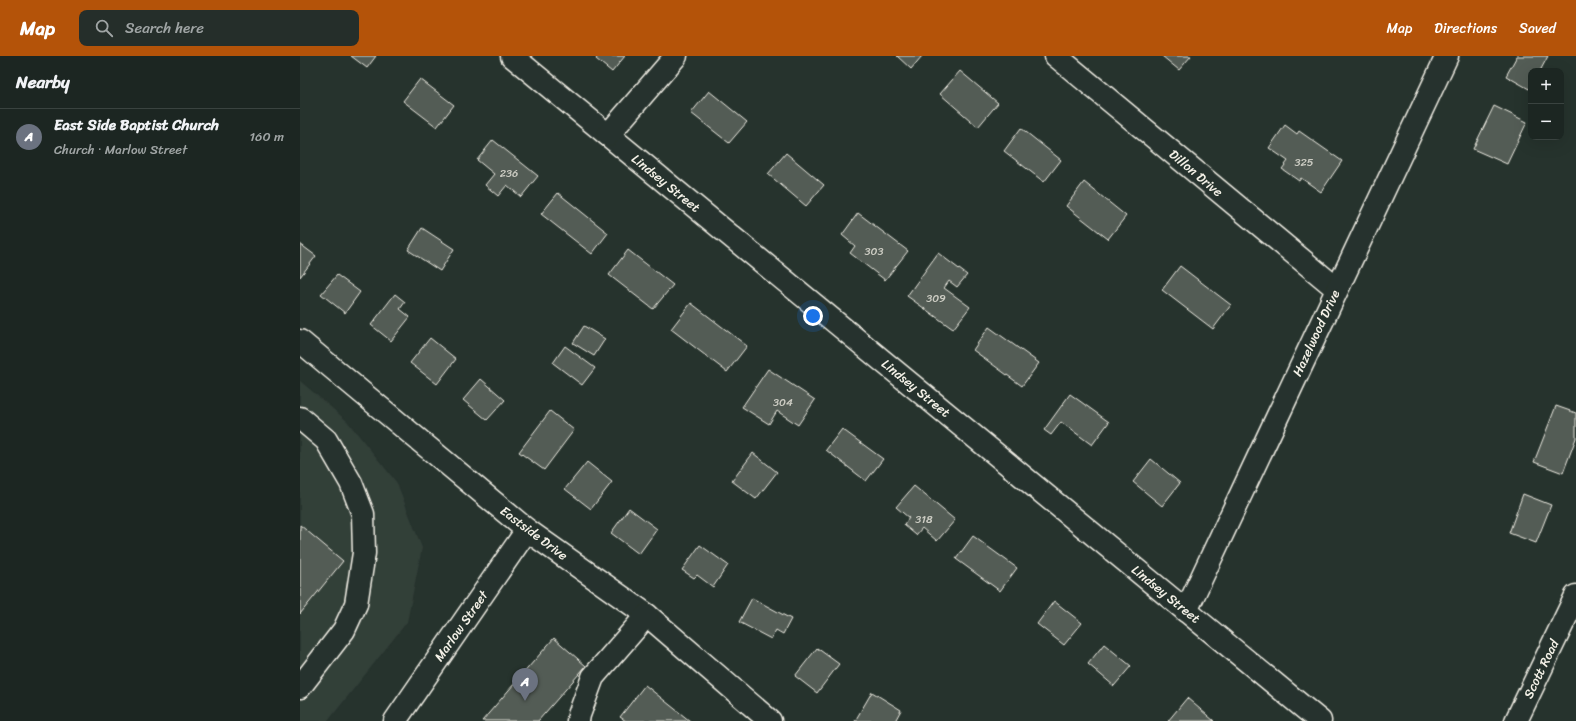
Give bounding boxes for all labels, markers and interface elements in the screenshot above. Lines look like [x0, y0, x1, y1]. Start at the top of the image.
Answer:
search box [79, 10, 359, 46]
text: Map [20, 12, 55, 45]
text: Search here [125, 15, 204, 41]
text: Map [1386, 16, 1412, 41]
text: Directions [1434, 16, 1497, 41]
text: Saved [1519, 16, 1556, 41]
icon: search [93, 17, 115, 39]
text: Nearby [16, 67, 70, 97]
map controls [1528, 68, 1564, 140]
button: + [1528, 68, 1564, 104]
button: − [1528, 104, 1564, 140]
text: East Side Baptist Church [54, 112, 219, 138]
text: A [25, 125, 33, 148]
text: 160 m [249, 125, 284, 148]
text: Church · Marlow Street [54, 138, 187, 161]
street label: Dillon Drive [1164, 143, 1229, 203]
street label: Lindsey Street [626, 148, 706, 218]
house number: 325 [1294, 153, 1314, 172]
house number: 236 [500, 164, 518, 183]
house number: 303 [864, 242, 884, 261]
street label: Hazelwood Drive [1286, 286, 1346, 380]
house number: 309 [926, 289, 946, 308]
your location [803, 306, 823, 326]
street label: Lindsey Street [876, 353, 956, 423]
house number: 304 [773, 393, 793, 412]
street label: Eastside Drive [495, 500, 573, 567]
house number: 318 [915, 510, 933, 529]
street label: Lindsey Street [1126, 559, 1206, 629]
street label: Marlow Street [428, 585, 495, 666]
street label: Scott Road [1517, 635, 1566, 702]
pin: A [512, 668, 538, 701]

